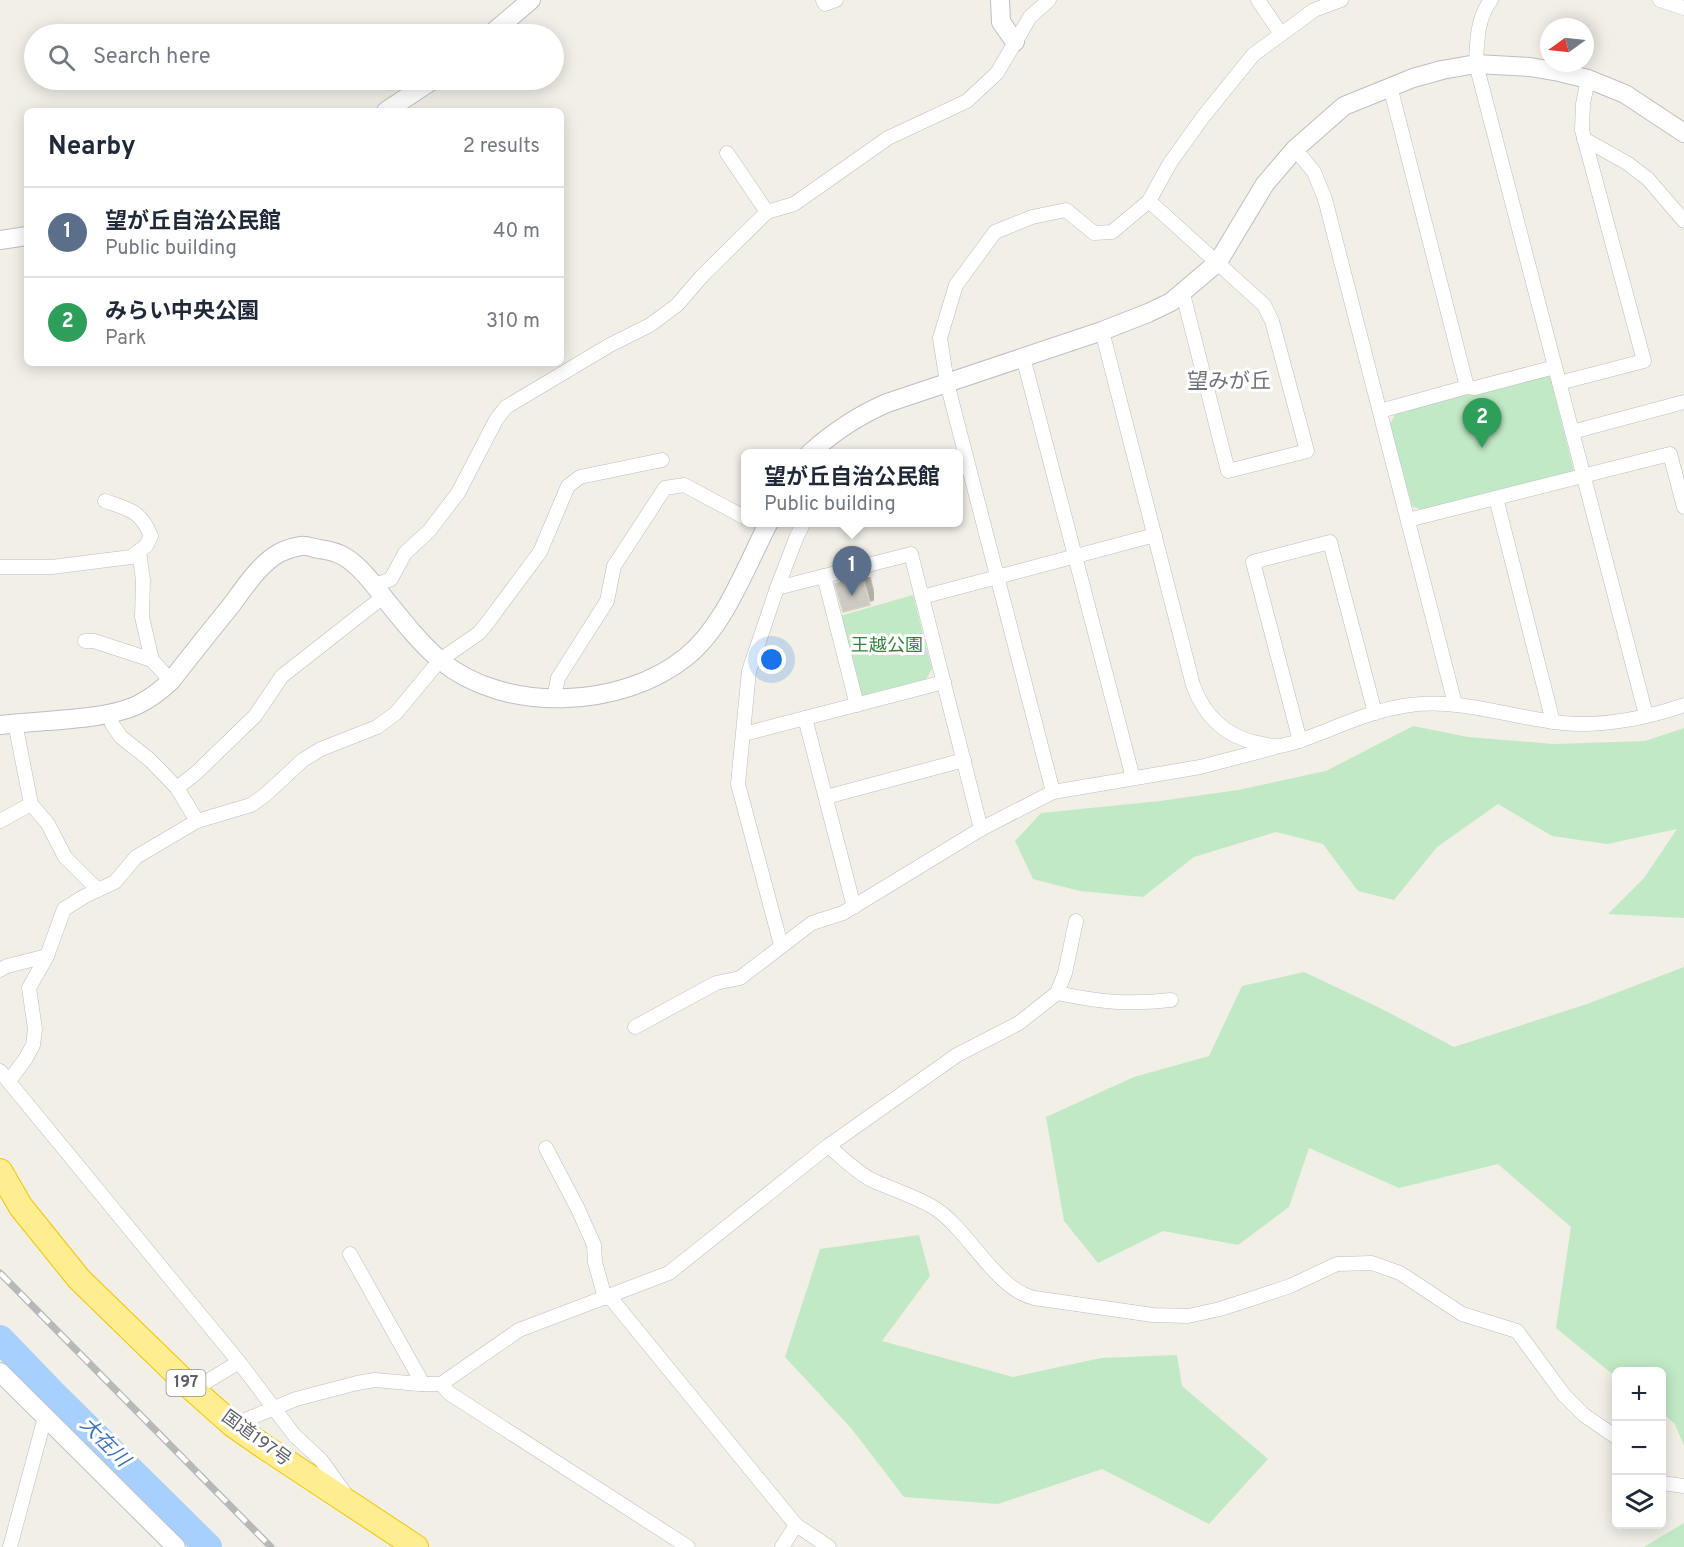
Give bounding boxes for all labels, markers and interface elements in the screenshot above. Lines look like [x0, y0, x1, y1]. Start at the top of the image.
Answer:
north arrow [1540, 18, 1594, 72]
search box [24, 24, 564, 90]
icon: search [45, 41, 78, 74]
text: Search here [93, 44, 211, 71]
text: Nearby [48, 131, 136, 164]
text: 2 results [463, 134, 540, 160]
text: 望が丘自治公民館 [105, 209, 281, 236]
text: 1 [64, 219, 72, 245]
text: 40 m [493, 219, 540, 245]
text: Public building [105, 236, 237, 262]
text: みらい中央公園 [105, 299, 259, 326]
text: 2 [61, 309, 74, 335]
text: 310 m [486, 309, 540, 335]
text: Park [105, 326, 146, 352]
district label: 望みが丘 [1187, 369, 1271, 396]
pin: 2 [1462, 398, 1502, 448]
popup [741, 449, 963, 527]
text: 望が丘自治公民館 [764, 465, 940, 492]
text: Public building [764, 492, 896, 518]
pin: 1 [832, 546, 872, 596]
park label: 王越公園 [851, 635, 923, 658]
your location [757, 645, 786, 674]
map controls [1612, 1367, 1666, 1529]
button: + [1612, 1367, 1666, 1421]
road number: 197 [166, 1370, 206, 1396]
street label: 国道197号 [217, 1406, 295, 1472]
water label: 大在川 [74, 1413, 136, 1475]
button: − [1612, 1421, 1666, 1475]
button: layers [1612, 1475, 1666, 1529]

